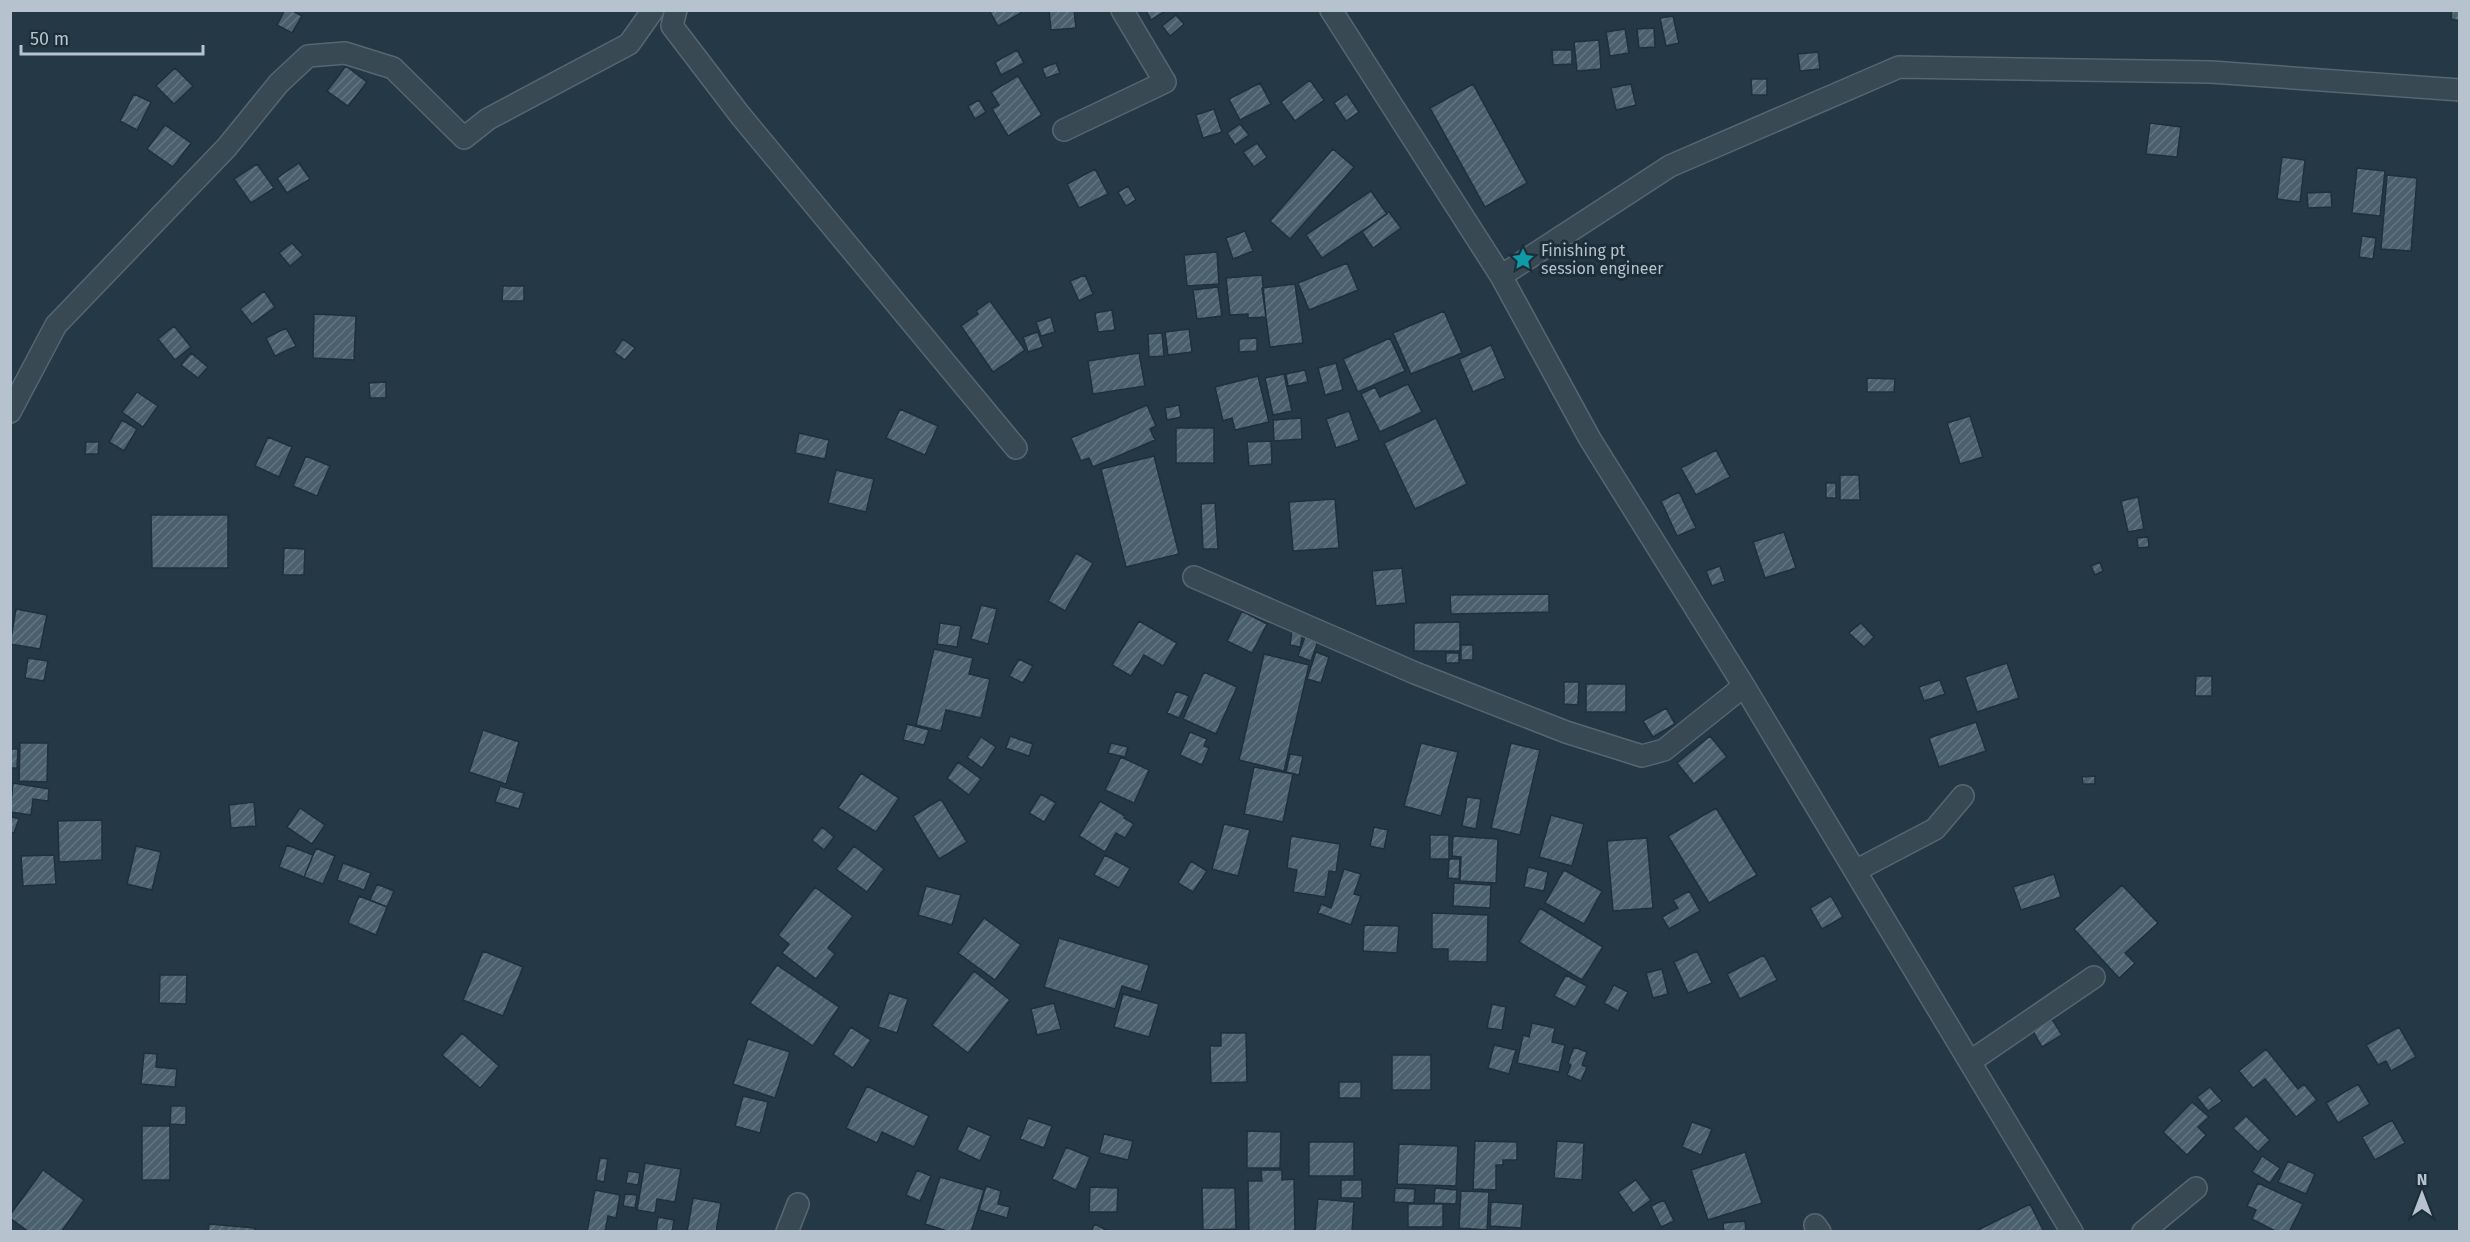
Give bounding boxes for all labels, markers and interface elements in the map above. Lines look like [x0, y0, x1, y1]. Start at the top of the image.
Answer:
scale bar [21, 18, 202, 56]
text: 50 m [30, 28, 69, 50]
place label: Finishing pt session engineer [1541, 241, 1664, 278]
place icon: Finishing pt session engineer [1510, 246, 1536, 272]
north arrow [2392, 1164, 2452, 1224]
text: N [2417, 1170, 2427, 1189]

